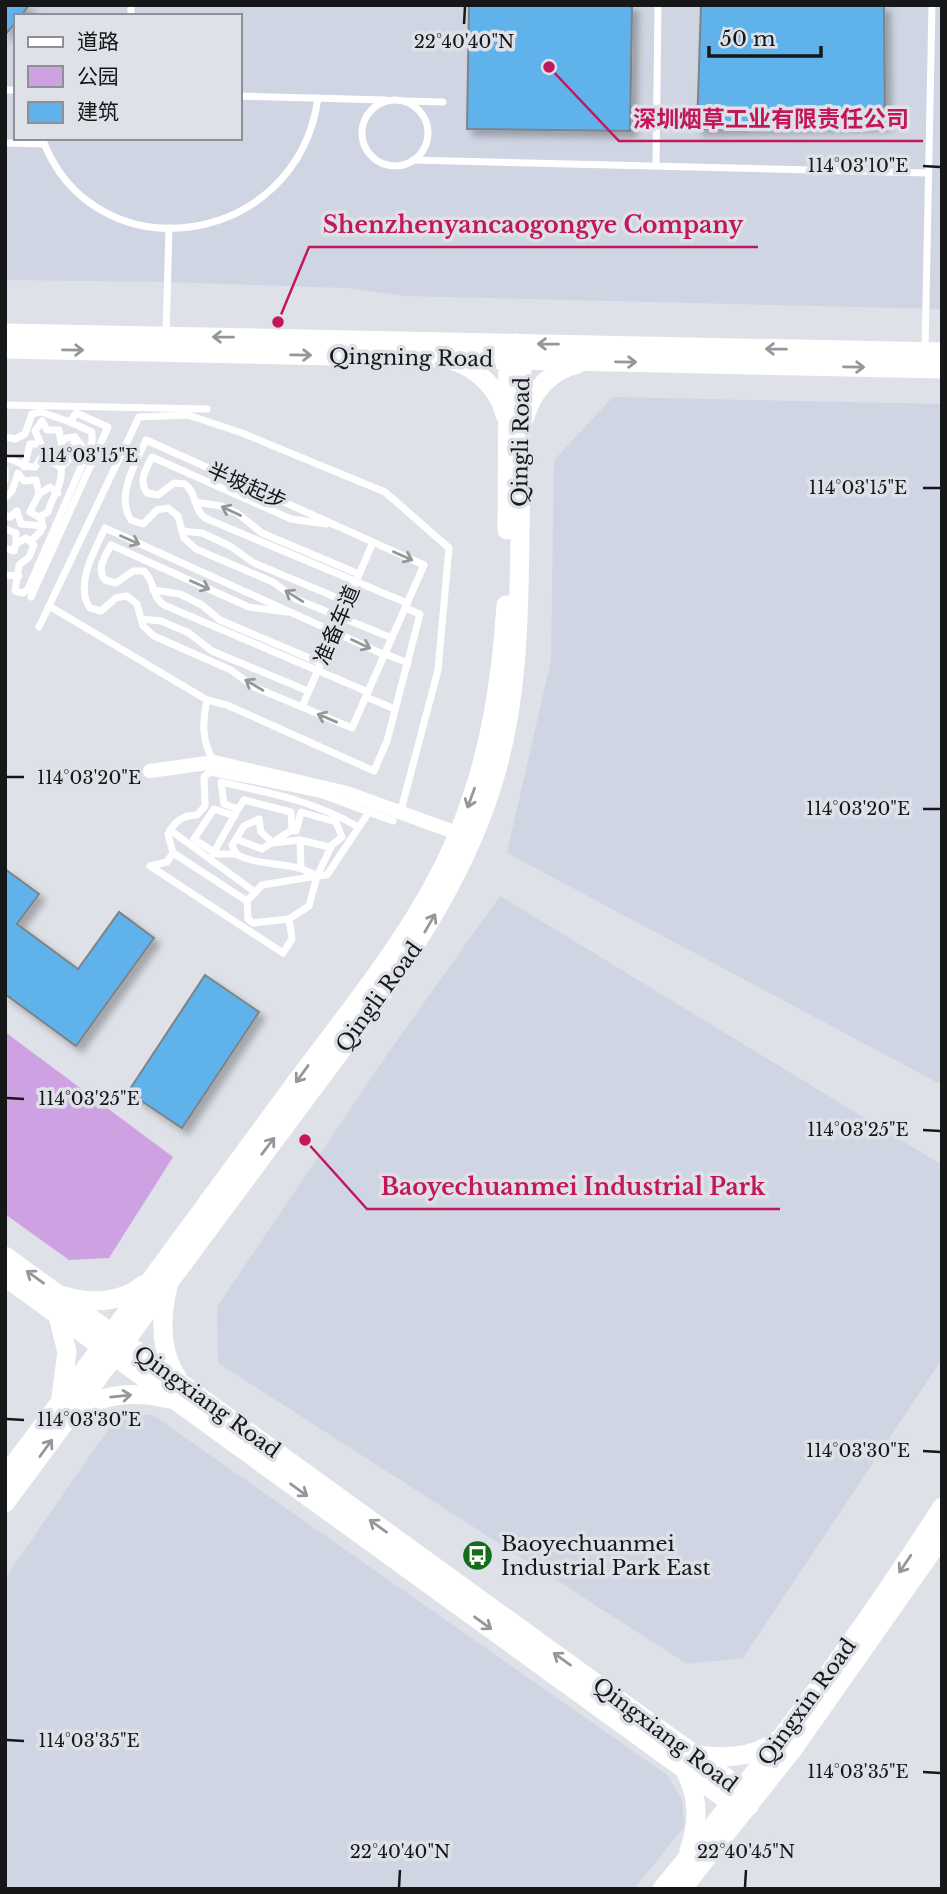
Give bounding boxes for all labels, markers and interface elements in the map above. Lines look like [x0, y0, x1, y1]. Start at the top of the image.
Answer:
legend [14, 14, 242, 140]
scale bar [709, 14, 821, 58]
text: 50 m [720, 26, 776, 52]
text: 道路 [77, 29, 119, 55]
text: 22°40'40"N [414, 31, 514, 53]
text: 公园 [77, 64, 119, 90]
callout: 深圳烟草工业有限责任公司 [619, 97, 923, 141]
text: 建筑 [77, 99, 119, 125]
text: 深圳烟草工业有限责任公司 [633, 105, 909, 133]
text: 114°03'10"E [808, 155, 908, 177]
callout: Shenzhenyancaogongye Company [309, 203, 758, 247]
text: Shenzhenyancaogongye Company [323, 211, 744, 239]
one-way arrow [211, 330, 234, 344]
one-way arrow [537, 337, 560, 351]
one-way arrow [764, 342, 787, 355]
one-way arrow [62, 344, 85, 357]
street label: Qingning Road [329, 344, 493, 372]
one-way arrow [289, 348, 312, 362]
one-way arrow [615, 356, 638, 369]
one-way arrow [842, 361, 865, 374]
street label: Qingli Road [507, 377, 535, 507]
text: 114°03'15"E [40, 445, 138, 467]
street label: 半坡起步 [203, 457, 291, 515]
text: 114°03'15"E [809, 477, 907, 499]
one-way arrow [221, 504, 242, 517]
one-way arrow [119, 534, 141, 547]
one-way arrow [392, 550, 413, 563]
one-way arrow [189, 579, 210, 592]
street label: 准备车道 [309, 581, 365, 669]
one-way arrow [285, 589, 304, 604]
one-way arrow [350, 638, 371, 651]
one-way arrow [244, 678, 264, 692]
one-way arrow [317, 710, 338, 723]
text: 114°03'20"E [37, 767, 141, 789]
one-way arrow [464, 786, 477, 808]
text: 114°03'20"E [806, 798, 910, 820]
one-way arrow [423, 913, 437, 933]
street label: Qingli Road [330, 937, 428, 1057]
one-way arrow [295, 1064, 310, 1083]
text: 114°03'25"E [38, 1088, 140, 1110]
text: 114°03'25"E [807, 1119, 909, 1141]
one-way arrow [260, 1138, 275, 1156]
callout: Baoyechuanmei Industrial Park [367, 1165, 780, 1209]
text: Baoyechuanmei Industrial Park [381, 1173, 766, 1201]
one-way arrow [26, 1270, 45, 1284]
street label: Qingxiang Road [129, 1340, 285, 1464]
one-way arrow [109, 1389, 132, 1402]
text: 114°03'30"E [37, 1409, 141, 1431]
one-way arrow [38, 1439, 53, 1458]
text: 114°03'30"E [806, 1440, 910, 1462]
one-way arrow [289, 1483, 308, 1497]
one-way arrow [369, 1518, 388, 1533]
place label: Baoyechuanmei Industrial Park East [501, 1531, 710, 1581]
bus stop icon: Baoyechuanmei Industrial Park East [461, 1539, 495, 1573]
one-way arrow [898, 1554, 912, 1574]
one-way arrow [473, 1616, 492, 1630]
street label: Qingxin Road [752, 1633, 862, 1771]
one-way arrow [553, 1652, 572, 1666]
street label: Qingxiang Road [588, 1672, 742, 1798]
text: 114°03'35"E [38, 1730, 140, 1752]
text: 114°03'35"E [807, 1761, 909, 1783]
text: 22°40'40"N [350, 1841, 450, 1863]
text: 22°40'45"N [697, 1841, 795, 1863]

